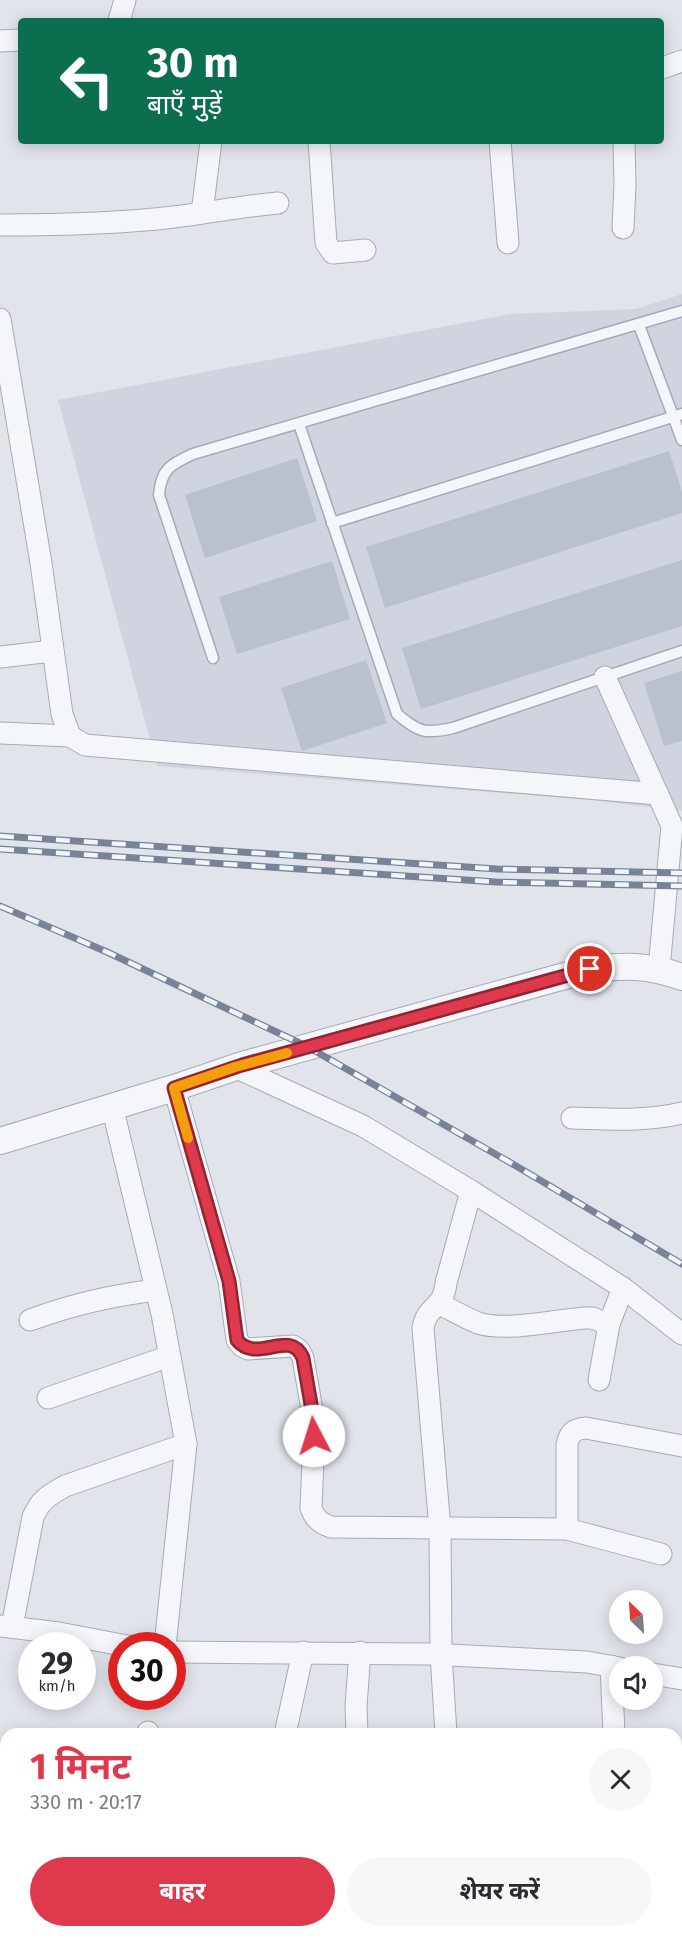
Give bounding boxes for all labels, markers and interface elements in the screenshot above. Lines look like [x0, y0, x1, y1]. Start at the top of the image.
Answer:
text: 30 m [147, 38, 239, 88]
icon: left [48, 42, 126, 120]
text: बाएँ मुड़ें [147, 89, 222, 121]
pin [564, 943, 615, 994]
icon: arrive [573, 952, 606, 985]
position arrow [282, 1404, 346, 1468]
north arrow [609, 1590, 663, 1644]
map controls [609, 1590, 663, 1710]
speed limit sign: 30 [108, 1632, 186, 1710]
text: 29 [41, 1646, 73, 1682]
button: sound [609, 1656, 663, 1710]
text: km/h [38, 1677, 76, 1695]
text: 1 मिनट [30, 1745, 131, 1789]
button: close [589, 1748, 652, 1811]
text: 330 m · 20:17 [30, 1790, 142, 1814]
button: बाहर [30, 1857, 335, 1926]
button: शेयर करें [347, 1857, 652, 1926]

